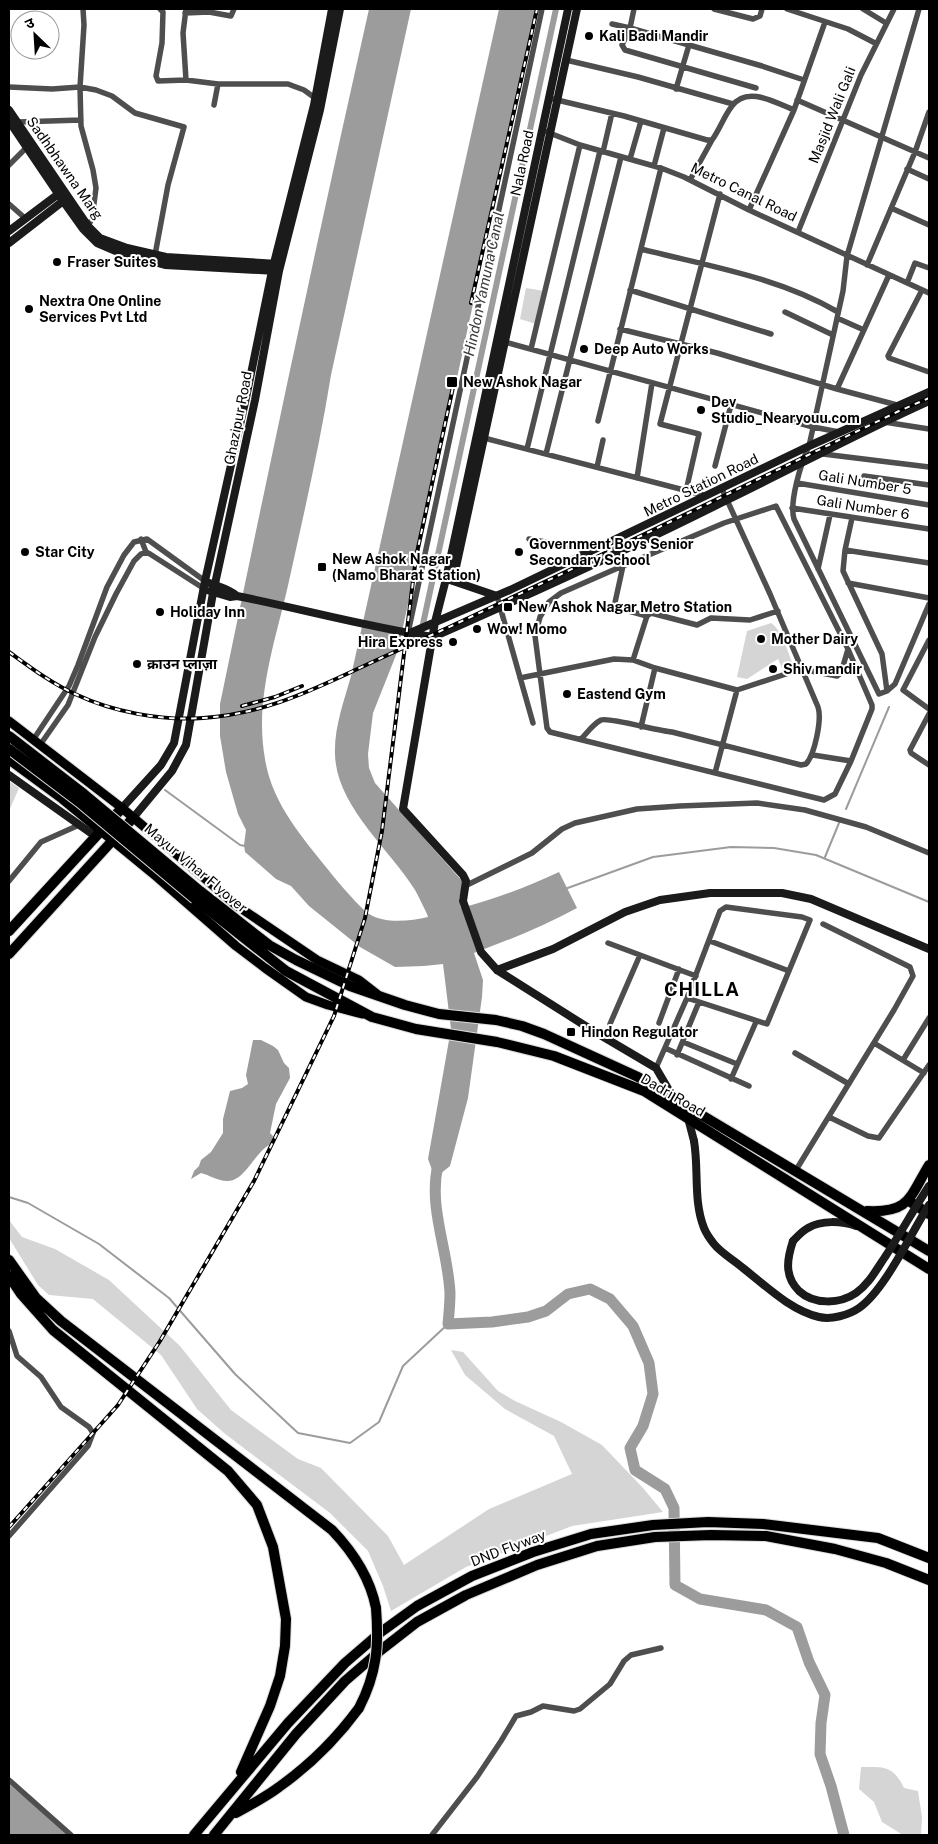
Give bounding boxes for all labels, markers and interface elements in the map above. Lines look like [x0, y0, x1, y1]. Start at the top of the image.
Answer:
north arrow [10, 10, 60, 60]
text: उ [22, 14, 37, 32]
place label: Kali Badi Mandir [599, 28, 709, 44]
marker: Kali Badi Mandir [583, 30, 595, 42]
street label: Masjid Wali Gali [805, 64, 859, 166]
street label: Sadhbhawna Marg [24, 114, 107, 223]
street label: Nala Road [507, 129, 537, 197]
street label: Metro Canal Road [688, 159, 800, 225]
water label: Hindon Yamuna Canal [460, 210, 507, 358]
place label: Fraser Suites [67, 254, 156, 270]
marker: Fraser Suites [51, 256, 63, 268]
place label: Nextra One Online Services Pvt Ltd [39, 293, 161, 325]
marker: Nextra One Online Services Pvt Ltd [23, 303, 35, 315]
place label: Deep Auto Works [594, 341, 709, 357]
marker: Deep Auto Works [578, 343, 590, 355]
street label: Ghazipur Road [221, 370, 255, 466]
place label: New Ashok Nagar [463, 374, 582, 390]
marker: New Ashok Nagar [445, 375, 459, 389]
place label: Dev Studio_Nearyouu.com [711, 394, 860, 426]
marker: Dev Studio_Nearyouu.com [695, 404, 707, 416]
street label: Metro Station Road [641, 450, 761, 520]
street label: Gali Number 5 [817, 467, 913, 497]
street label: Gali Number 6 [815, 492, 911, 522]
place label: Government Boys Senior Secondary School [529, 536, 694, 568]
place label: Star City [35, 544, 95, 560]
marker: Star City [19, 546, 31, 558]
marker: Government Boys Senior Secondary School [513, 546, 525, 558]
place label: New Ashok Nagar (Namo Bharat Station) [332, 551, 481, 583]
marker: New Ashok Nagar (Namo Bharat Station) [316, 561, 328, 573]
place label: New Ashok Nagar Metro Station [518, 599, 732, 615]
marker: New Ashok Nagar Metro Station [502, 601, 514, 613]
place label: Holiday Inn [170, 604, 245, 620]
marker: Holiday Inn [154, 606, 166, 618]
place label: Wow! Momo [487, 621, 567, 637]
marker: Wow! Momo [471, 623, 483, 635]
place label: Mother Dairy [771, 631, 858, 647]
marker: Mother Dairy [755, 633, 767, 645]
place label: Hira Express [358, 634, 443, 650]
marker: Hira Express [447, 636, 459, 648]
place label: क्राउन प्लाज़ा [147, 656, 218, 672]
marker: क्राउन प्लाज़ा [131, 658, 143, 670]
place label: Shiv mandir [783, 661, 862, 677]
marker: Shiv mandir [767, 663, 779, 675]
place label: Eastend Gym [577, 686, 666, 702]
marker: Eastend Gym [561, 688, 573, 700]
street label: Mayur Vihar Flyover [141, 820, 251, 916]
district label: CHILLA [664, 978, 740, 1000]
place label: Hindon Regulator [581, 1024, 698, 1040]
marker: Hindon Regulator [565, 1026, 577, 1038]
street label: Dadri Road [638, 1070, 708, 1120]
street label: DND Flyway [468, 1526, 548, 1570]

